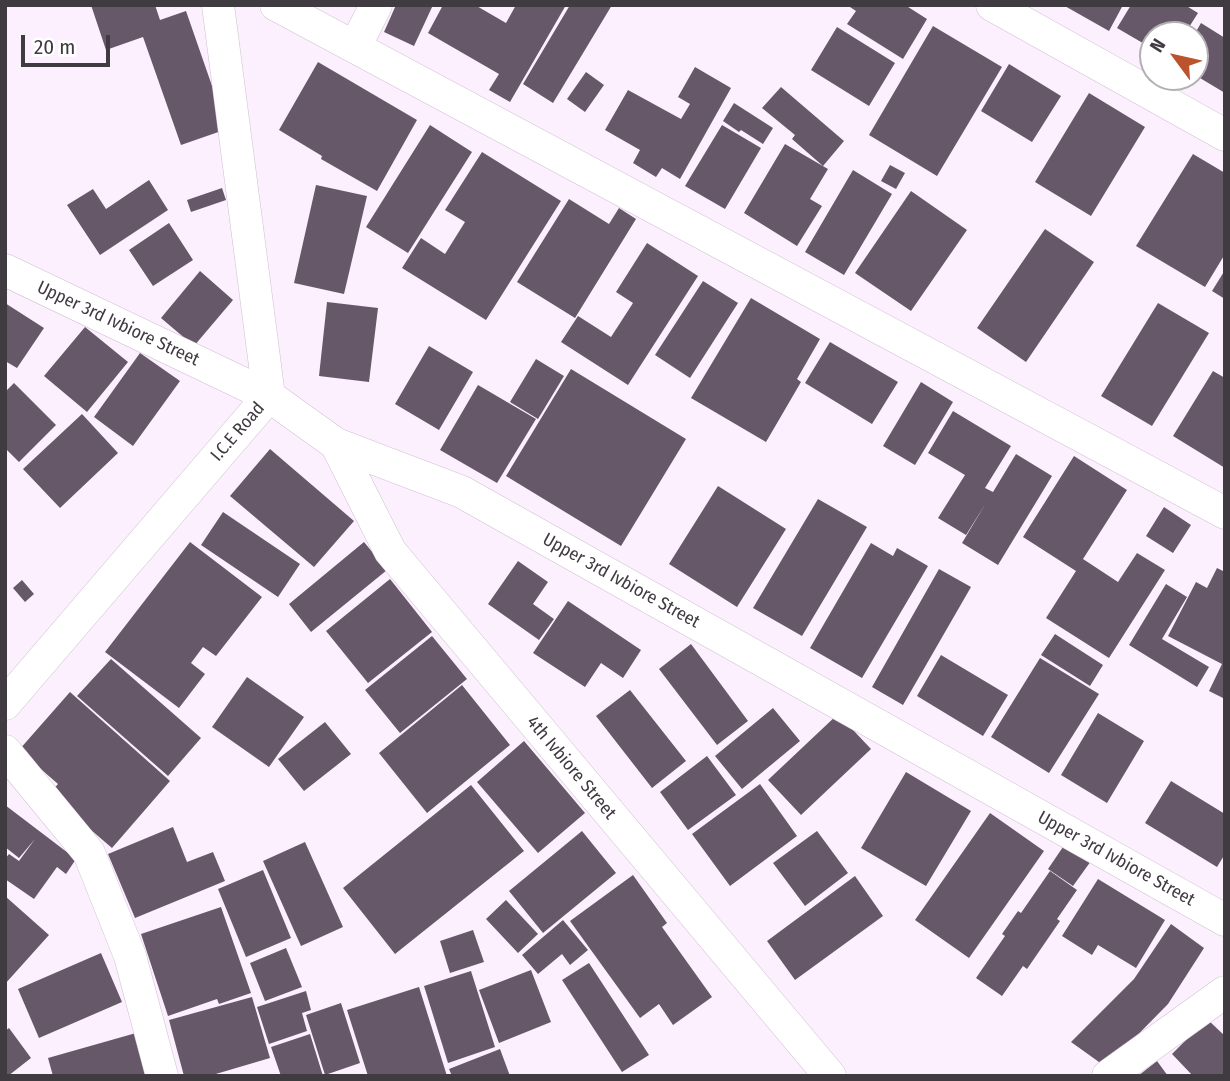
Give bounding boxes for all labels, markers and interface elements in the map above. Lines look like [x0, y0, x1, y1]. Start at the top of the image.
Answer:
scale bar [24, 21, 114, 65]
north arrow [1139, 21, 1209, 91]
text: 20 m [34, 34, 75, 60]
text: N [1145, 34, 1170, 56]
street label: Upper 3rd Ivbiore Street [34, 277, 202, 371]
street label: I.C.E Road [207, 398, 269, 466]
street label: Upper 3rd Ivbiore Street [539, 529, 703, 633]
street label: 4th Ivbiore Street [522, 712, 620, 824]
street label: Upper 3rd Ivbiore Street [1034, 807, 1198, 911]

